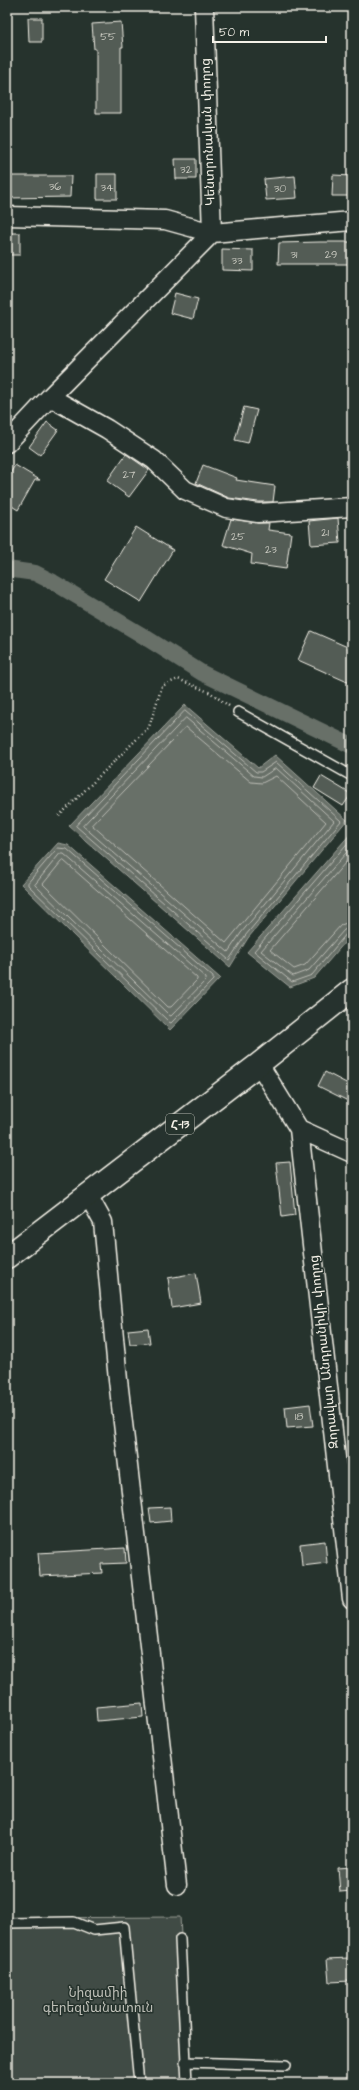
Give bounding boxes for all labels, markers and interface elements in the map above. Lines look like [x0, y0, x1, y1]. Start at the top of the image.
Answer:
scale bar [213, 18, 326, 44]
text: 50 m [219, 24, 250, 41]
house number: 55 [100, 29, 116, 44]
street label: Կենտրոնական փողոց [196, 58, 220, 206]
house number: 32 [180, 162, 193, 177]
house number: 36 [49, 179, 61, 194]
house number: 34 [100, 180, 114, 195]
house number: 30 [274, 181, 286, 196]
house number: 31 [290, 247, 298, 262]
house number: 29 [325, 247, 337, 262]
house number: 33 [231, 253, 243, 268]
house number: 27 [122, 467, 136, 482]
house number: 21 [321, 525, 329, 540]
house number: 25 [231, 529, 245, 544]
house number: 23 [265, 542, 277, 557]
road number: Հ-13 [166, 1114, 194, 1134]
street label: Զորավար Անդրանիկի փողոց [305, 1254, 343, 1450]
house number: 18 [295, 1409, 303, 1424]
park label: Նիզամիի գերեզմանատուն [43, 1984, 153, 2017]

